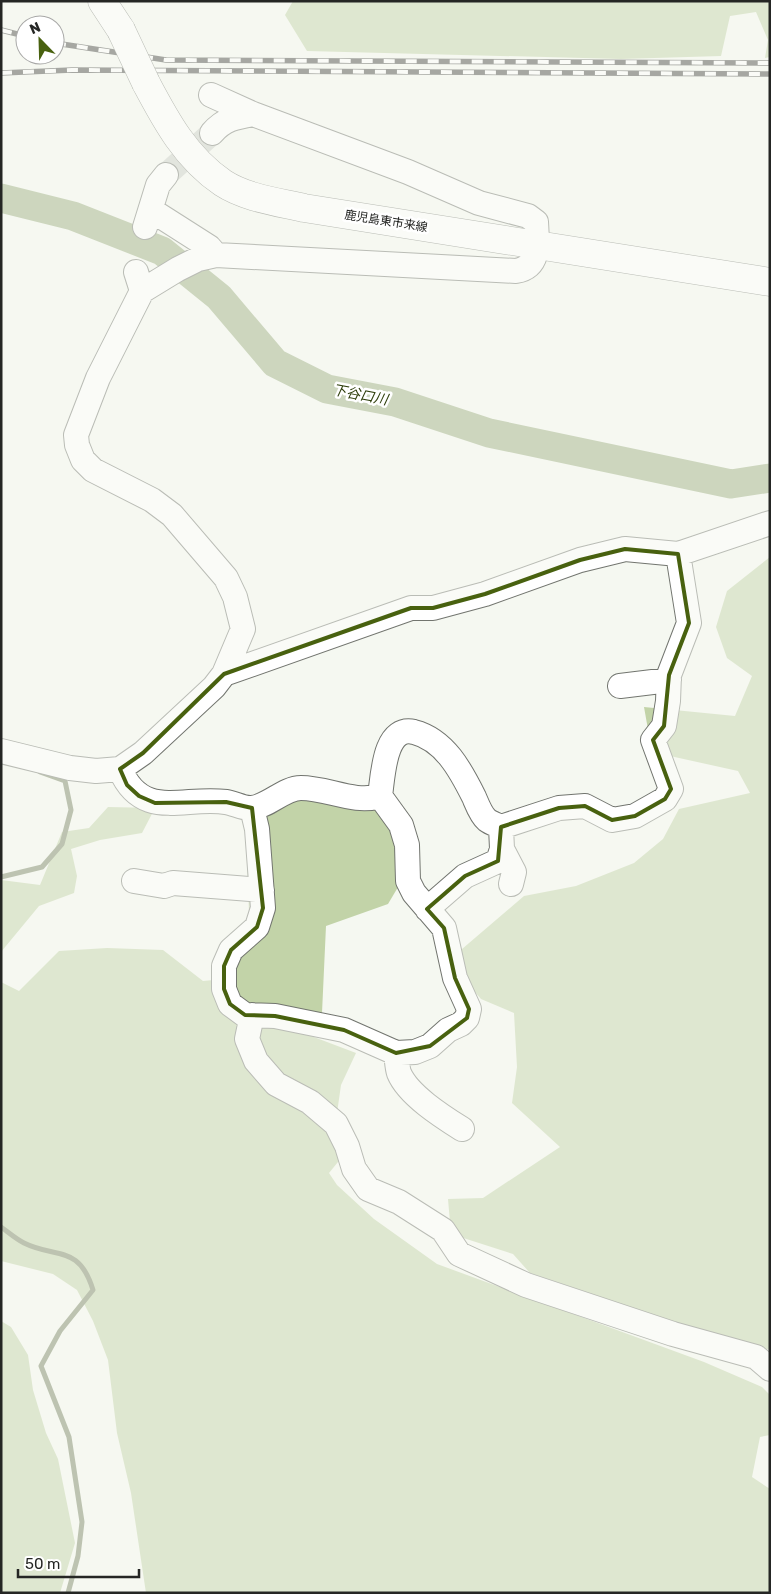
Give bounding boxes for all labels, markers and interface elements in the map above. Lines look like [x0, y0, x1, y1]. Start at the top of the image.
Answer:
north arrow [15, 15, 65, 65]
text: N [27, 19, 43, 38]
street label: 鹿児島東市来線 [343, 208, 429, 234]
water label: 下谷口川 [331, 381, 391, 409]
scale bar [18, 1546, 139, 1578]
text: 50 m [25, 1555, 60, 1573]

